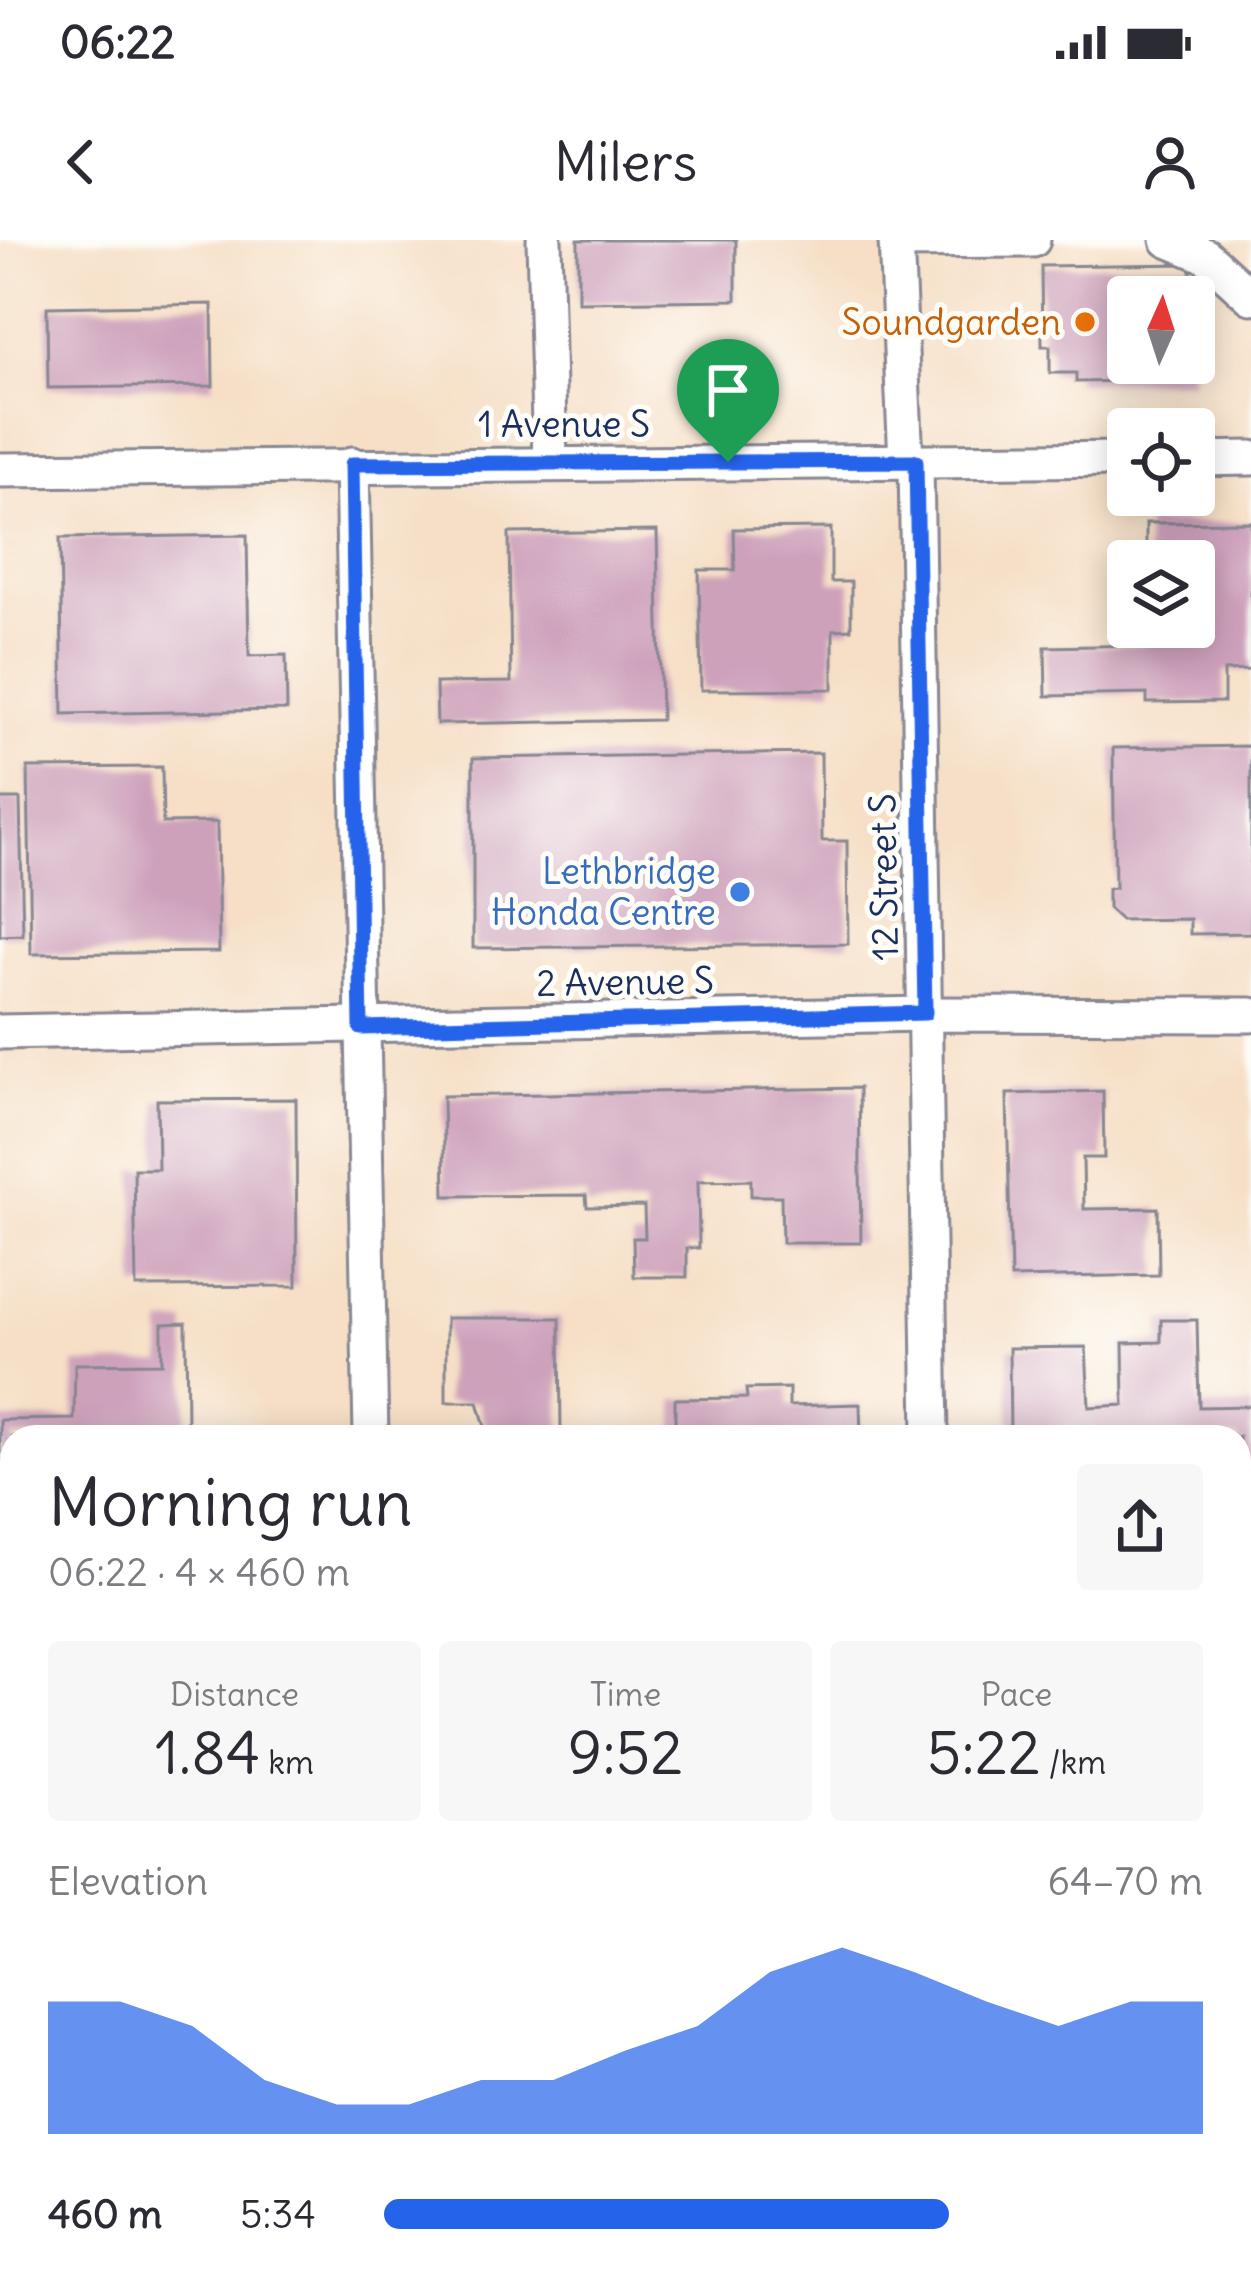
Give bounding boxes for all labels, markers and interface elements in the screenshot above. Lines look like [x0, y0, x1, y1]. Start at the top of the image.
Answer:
text: 06:22 [60, 14, 175, 70]
text: Milers [554, 128, 697, 196]
icon: back [48, 129, 114, 195]
icon: person [1137, 129, 1203, 195]
north arrow [1107, 276, 1215, 384]
map controls [1107, 276, 1215, 648]
place label: Soundgarden [842, 300, 1061, 345]
marker: Soundgarden [1072, 309, 1098, 335]
pin [677, 339, 779, 462]
icon: arrive [695, 357, 761, 423]
street label: 1 Avenue S [478, 402, 650, 447]
button: locate [1107, 408, 1215, 516]
button: layers [1107, 540, 1215, 648]
street label: 12 Street S [860, 793, 908, 961]
place label: Lethbridge Honda Centre [491, 849, 716, 935]
marker: Lethbridge Honda Centre [727, 879, 753, 905]
street label: 2 Avenue S [536, 958, 714, 1006]
text: Morning run [48, 1461, 412, 1544]
button: share [1077, 1464, 1203, 1590]
text: 06:22 · 4 × 460 m [48, 1548, 350, 1597]
text: Distance [170, 1673, 299, 1715]
text: Time [590, 1673, 661, 1715]
text: Pace [981, 1673, 1052, 1715]
text: 1.84 [155, 1715, 260, 1790]
text: 9:52 [568, 1715, 683, 1790]
text: 5:22 [927, 1715, 1041, 1790]
text: km [260, 1741, 314, 1783]
text: /km [1041, 1741, 1106, 1783]
text: Elevation [48, 1857, 208, 1906]
text: 64–70 m [1048, 1857, 1203, 1906]
text: 460 m [48, 2190, 162, 2239]
text: 5:34 [240, 2190, 316, 2239]

